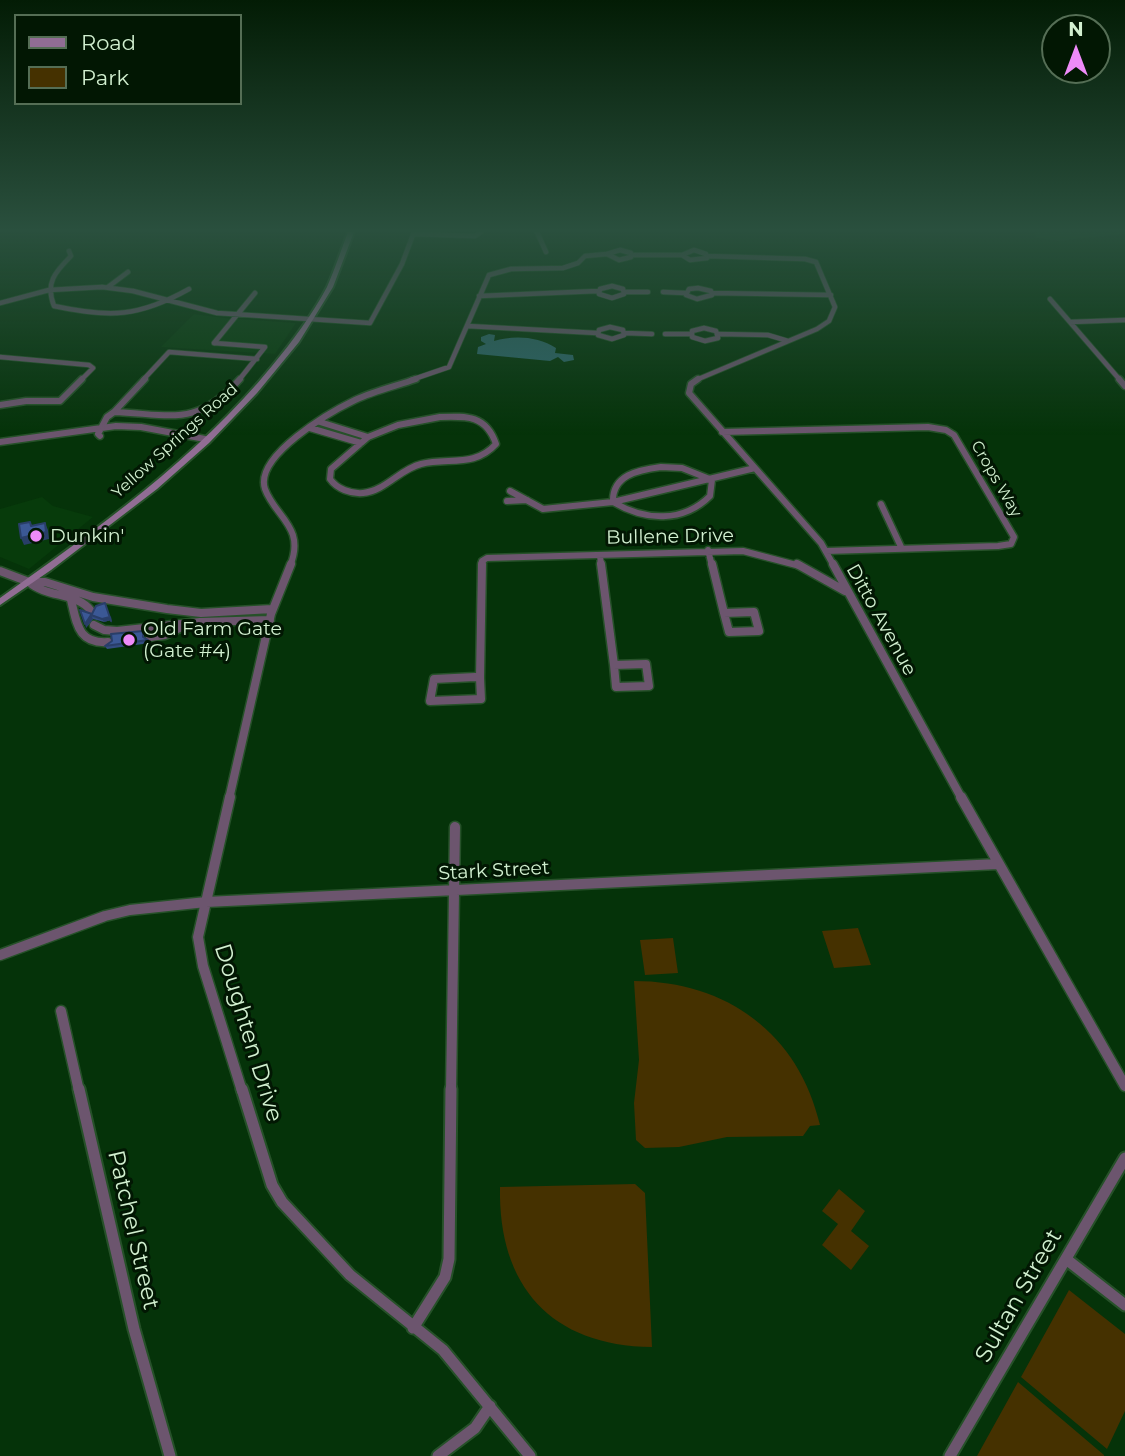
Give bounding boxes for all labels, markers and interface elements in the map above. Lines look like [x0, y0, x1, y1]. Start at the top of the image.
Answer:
legend [14, 14, 242, 105]
north arrow [1041, 14, 1111, 84]
text: N [1068, 18, 1084, 41]
text: Road [81, 30, 136, 55]
text: Park [81, 65, 129, 90]
street label: Yellow Springs Road [108, 380, 242, 502]
street label: Crops Way [966, 437, 1026, 521]
street label: Bullene Drive [606, 524, 734, 550]
place label: Dunkin' [50, 525, 124, 547]
marker: Dunkin' [28, 528, 44, 544]
street label: Ditto Avenue [841, 560, 921, 680]
place label: Old Farm Gate (Gate #4) [143, 618, 282, 662]
marker: Old Farm Gate (Gate #4) [121, 632, 137, 648]
street label: Stark Street [438, 857, 550, 885]
street label: Doughten Drive [208, 941, 288, 1125]
street label: Patchel Street [101, 1148, 165, 1312]
street label: Sultan Street [970, 1225, 1068, 1367]

